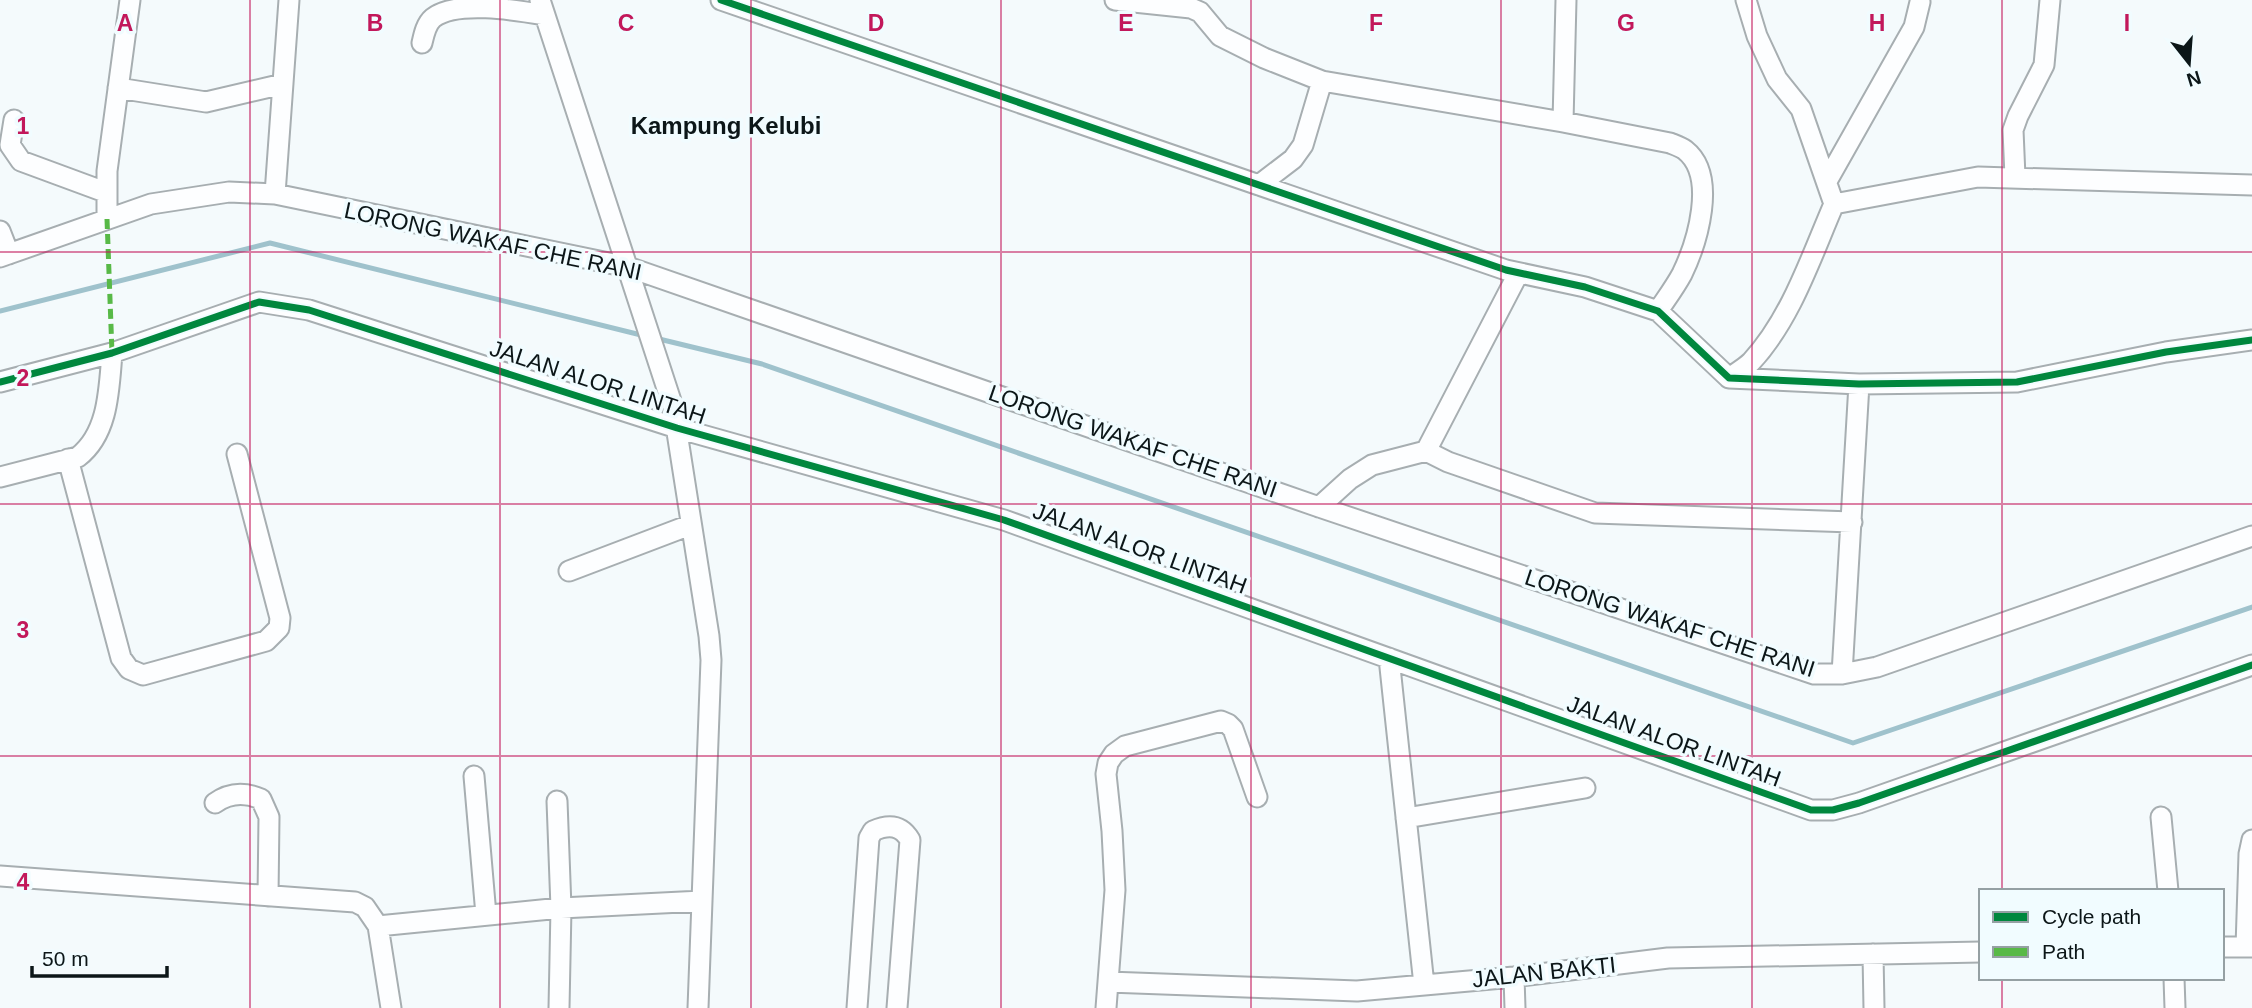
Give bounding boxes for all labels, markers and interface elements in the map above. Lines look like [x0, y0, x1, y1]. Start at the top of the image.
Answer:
text: A [117, 10, 133, 36]
text: B [367, 10, 383, 36]
text: C [618, 10, 634, 36]
text: D [868, 10, 884, 36]
text: E [1118, 10, 1134, 36]
text: F [1369, 10, 1383, 36]
text: G [1617, 10, 1635, 36]
text: H [1869, 10, 1885, 36]
text: I [2124, 10, 2130, 36]
north arrow [2154, 28, 2224, 98]
text: N [2184, 67, 2203, 91]
district label: Kampung Kelubi [631, 112, 821, 139]
text: 1 [17, 113, 30, 139]
street label: LORONG WAKAF CHE RANI [342, 197, 644, 285]
street label: JALAN ALOR LINTAH [487, 335, 709, 429]
text: 2 [17, 365, 29, 391]
street label: LORONG WAKAF CHE RANI [985, 379, 1281, 503]
street label: JALAN ALOR LINTAH [1029, 497, 1251, 599]
street label: LORONG WAKAF CHE RANI [1522, 564, 1818, 682]
text: 3 [17, 617, 29, 643]
street label: JALAN ALOR LINTAH [1563, 690, 1785, 792]
text: 4 [17, 869, 30, 895]
legend [1979, 889, 2224, 980]
text: Cycle path [2042, 905, 2141, 928]
scale bar [32, 934, 166, 978]
text: Path [2042, 940, 2085, 963]
text: 50 m [42, 947, 89, 970]
street label: JALAN BAKTI [1471, 952, 1617, 992]

